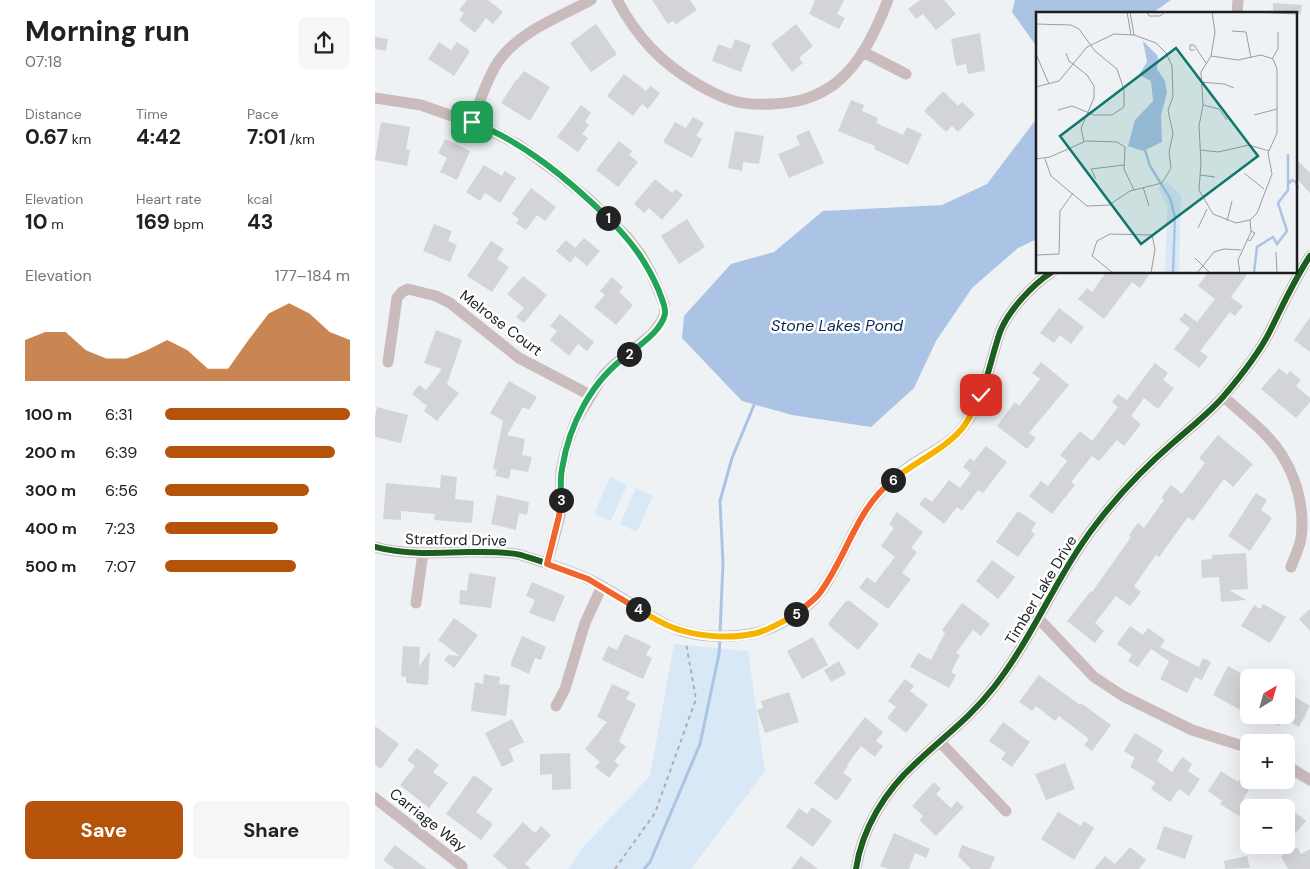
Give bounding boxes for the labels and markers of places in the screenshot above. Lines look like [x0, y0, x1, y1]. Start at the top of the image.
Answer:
pin [451, 101, 493, 143]
pin: 1 [595, 206, 621, 230]
pin: 2 [617, 342, 641, 366]
pin [960, 374, 1002, 416]
pin: 6 [881, 468, 905, 492]
pin: 3 [549, 488, 573, 512]
pin: 4 [625, 596, 651, 622]
pin: 5 [783, 602, 809, 626]

